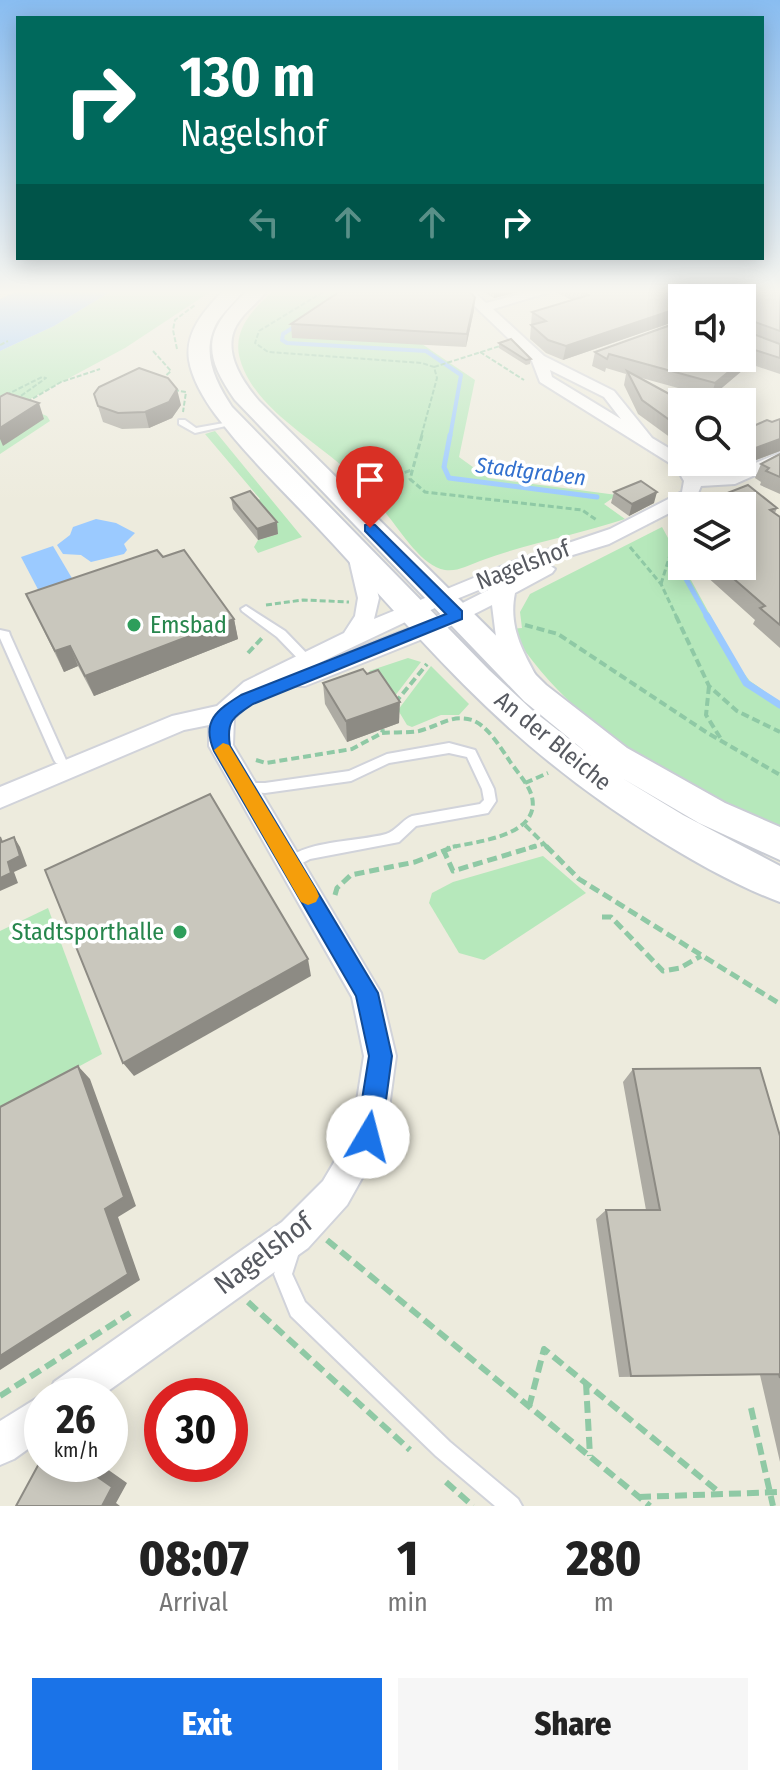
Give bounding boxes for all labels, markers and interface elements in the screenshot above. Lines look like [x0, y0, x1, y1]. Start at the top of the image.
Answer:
text: 130 m [180, 44, 315, 111]
icon: right [48, 48, 152, 152]
text: Nagelshof [180, 112, 327, 156]
icon: left [242, 200, 286, 244]
icon: ahead [326, 200, 370, 244]
icon: ahead [410, 200, 454, 244]
icon: right [494, 200, 538, 244]
map controls [668, 284, 756, 580]
button: sound [668, 284, 756, 372]
button: search [668, 388, 756, 476]
pin [336, 446, 404, 528]
water label: Stadtgraben [473, 451, 588, 492]
icon: arrive [348, 458, 392, 502]
button: layers [668, 492, 756, 580]
street label: Nagelshof [472, 534, 575, 596]
place label: Emsbad [150, 611, 227, 639]
marker: Emsbad [125, 616, 143, 634]
street label: An der Bleiche [489, 686, 617, 796]
place label: Stadtsporthalle [12, 918, 164, 946]
marker: Stadtsporthalle [171, 923, 189, 941]
position arrow [326, 1095, 410, 1179]
street label: Nagelshof [208, 1204, 321, 1301]
speed limit sign: 30 [144, 1378, 248, 1482]
text: 26 [56, 1396, 96, 1444]
text: km/h [54, 1438, 98, 1462]
text: 08:07 [139, 1530, 249, 1588]
text: 1 [397, 1530, 418, 1588]
text: 280 [566, 1530, 641, 1588]
text: Arrival [159, 1587, 228, 1618]
text: min [387, 1587, 428, 1618]
text: m [594, 1587, 614, 1618]
button: Exit [32, 1678, 382, 1770]
button: Share [398, 1678, 748, 1770]

